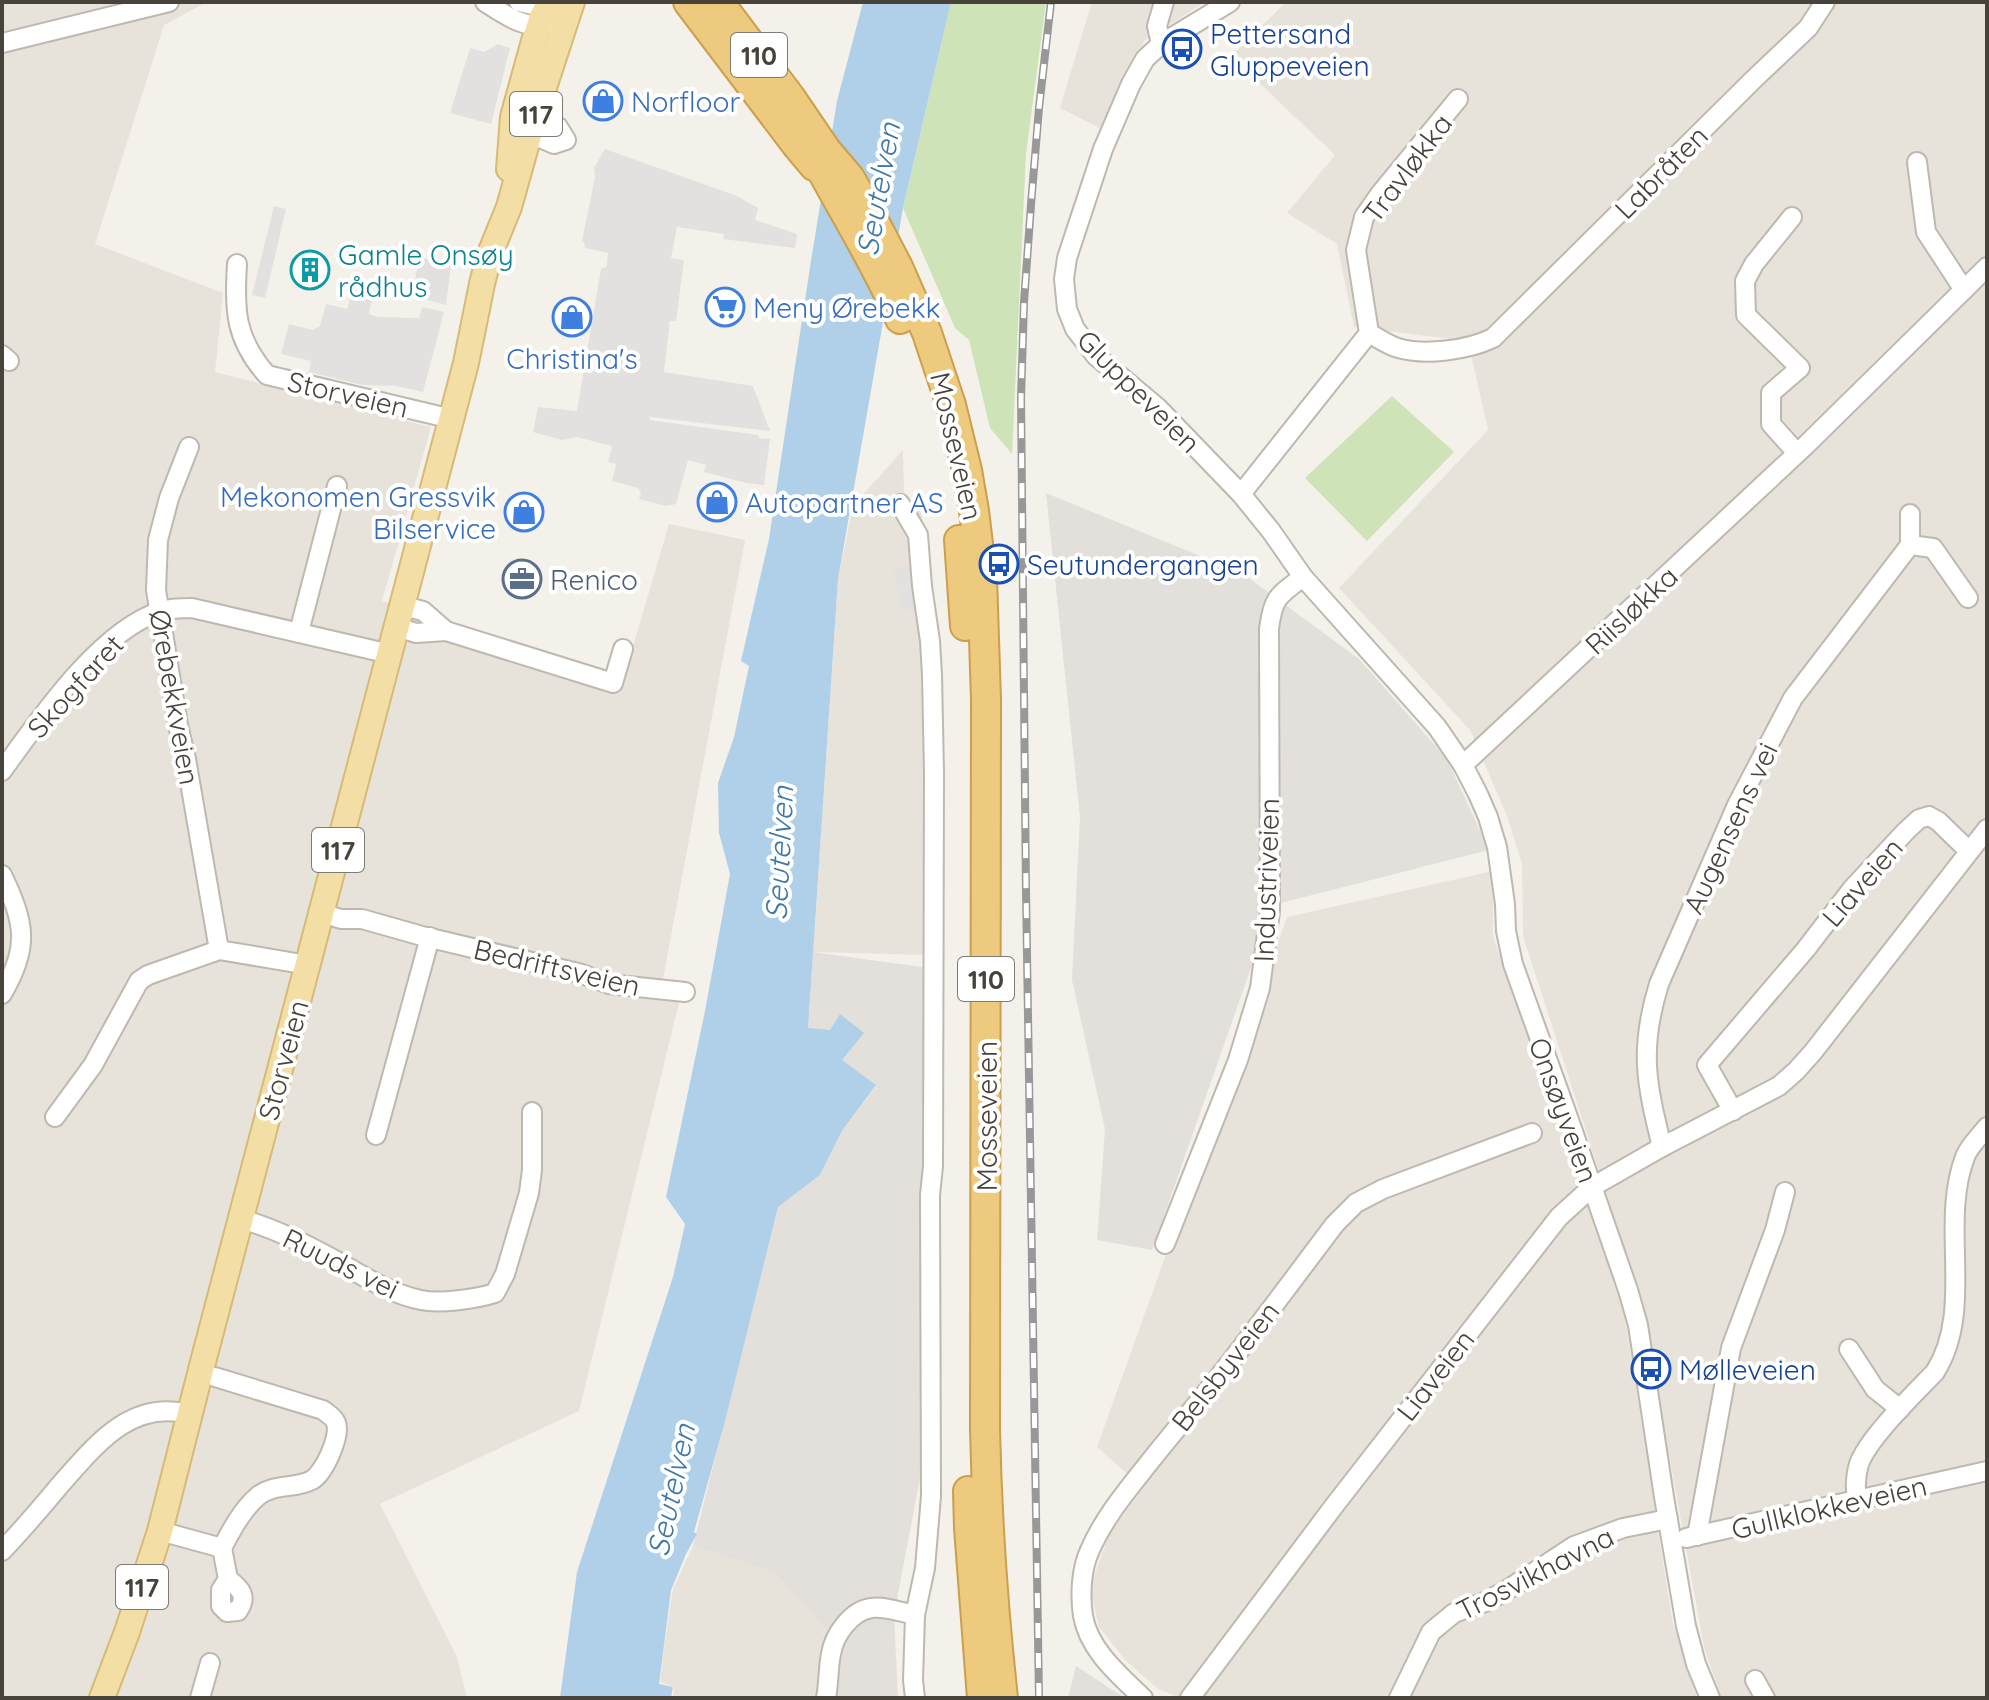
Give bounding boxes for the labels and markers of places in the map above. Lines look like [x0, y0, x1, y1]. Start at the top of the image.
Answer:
place label: Pettersand Gluppeveien [1210, 16, 1370, 83]
bus stop icon: Pettersand Gluppeveien [1161, 28, 1203, 70]
shop icon: Norfloor [582, 80, 624, 122]
place label: Norfloor [631, 84, 740, 119]
place label: Gamle Onsøy rådhus [338, 237, 514, 304]
building icon: Gamle Onsøy rådhus [289, 249, 331, 291]
supermarket icon: Meny Ørebekk [704, 286, 746, 328]
place label: Meny Ørebekk [753, 290, 941, 325]
shop icon: Christina's [551, 296, 593, 338]
place label: Christina's [506, 341, 638, 376]
place label: Mekonomen Gressvik Bilservice [220, 479, 496, 546]
shop icon: Autopartner AS [696, 481, 738, 523]
place label: Autopartner AS [745, 485, 944, 520]
shop icon: Mekonomen Gressvik Bilservice [503, 491, 545, 533]
bus stop icon: Seutundergangen [978, 543, 1020, 585]
place label: Seutundergangen [1027, 547, 1259, 582]
office icon: Renico [501, 558, 543, 600]
place label: Renico [550, 562, 638, 597]
bus stop icon: Mølleveien [1630, 1348, 1672, 1390]
place label: Mølleveien [1679, 1352, 1816, 1387]

